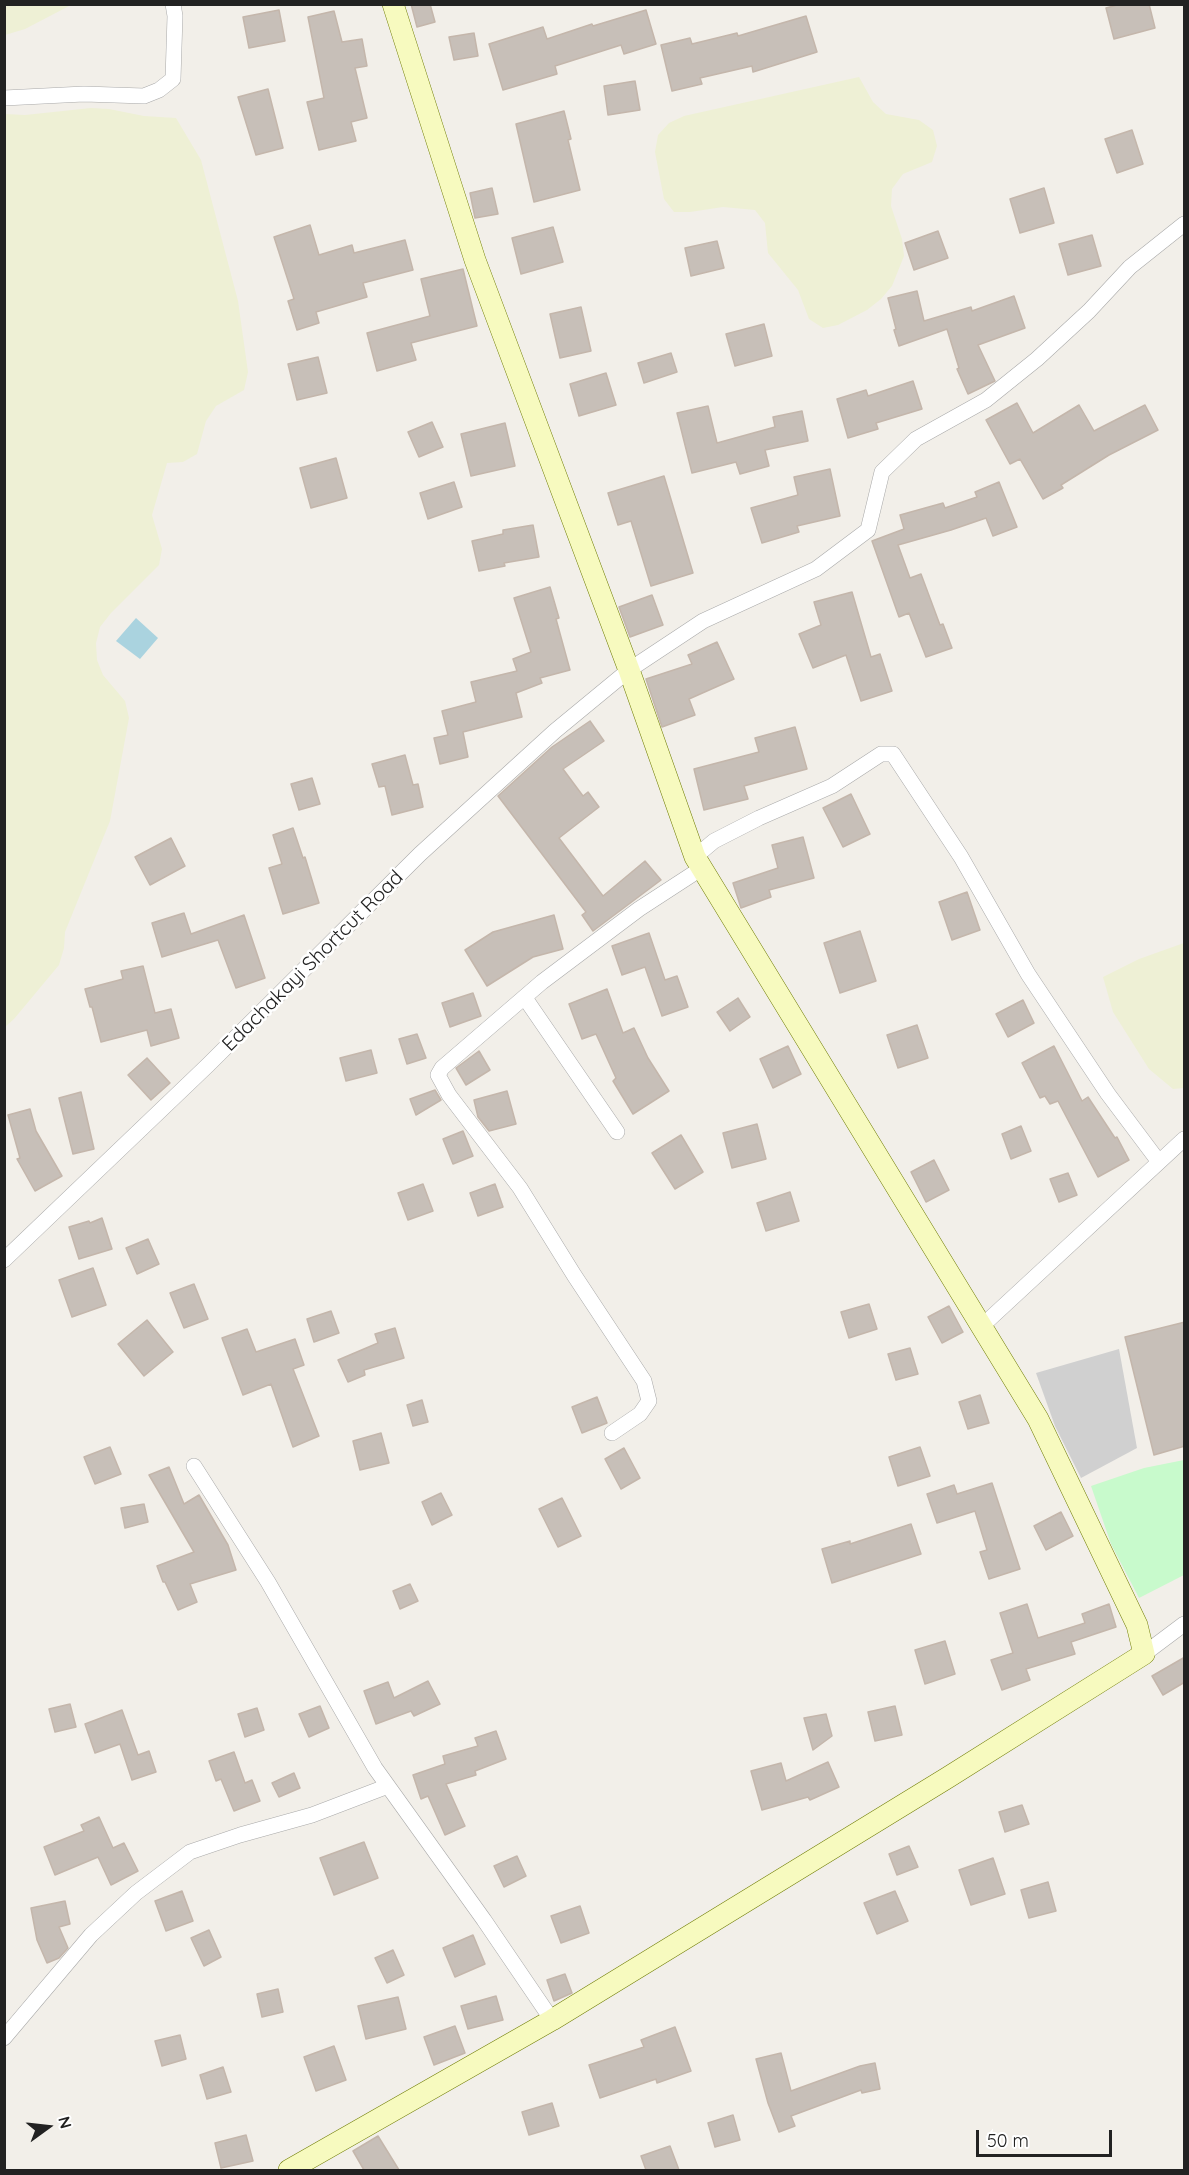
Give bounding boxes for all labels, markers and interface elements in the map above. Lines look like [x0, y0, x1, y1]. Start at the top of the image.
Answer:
street label: Edachakayi Shortcut Road [218, 866, 408, 1056]
north arrow [18, 2097, 78, 2157]
text: N [54, 2114, 77, 2131]
scale bar [979, 2118, 1116, 2156]
text: 50 m [987, 2129, 1029, 2152]

